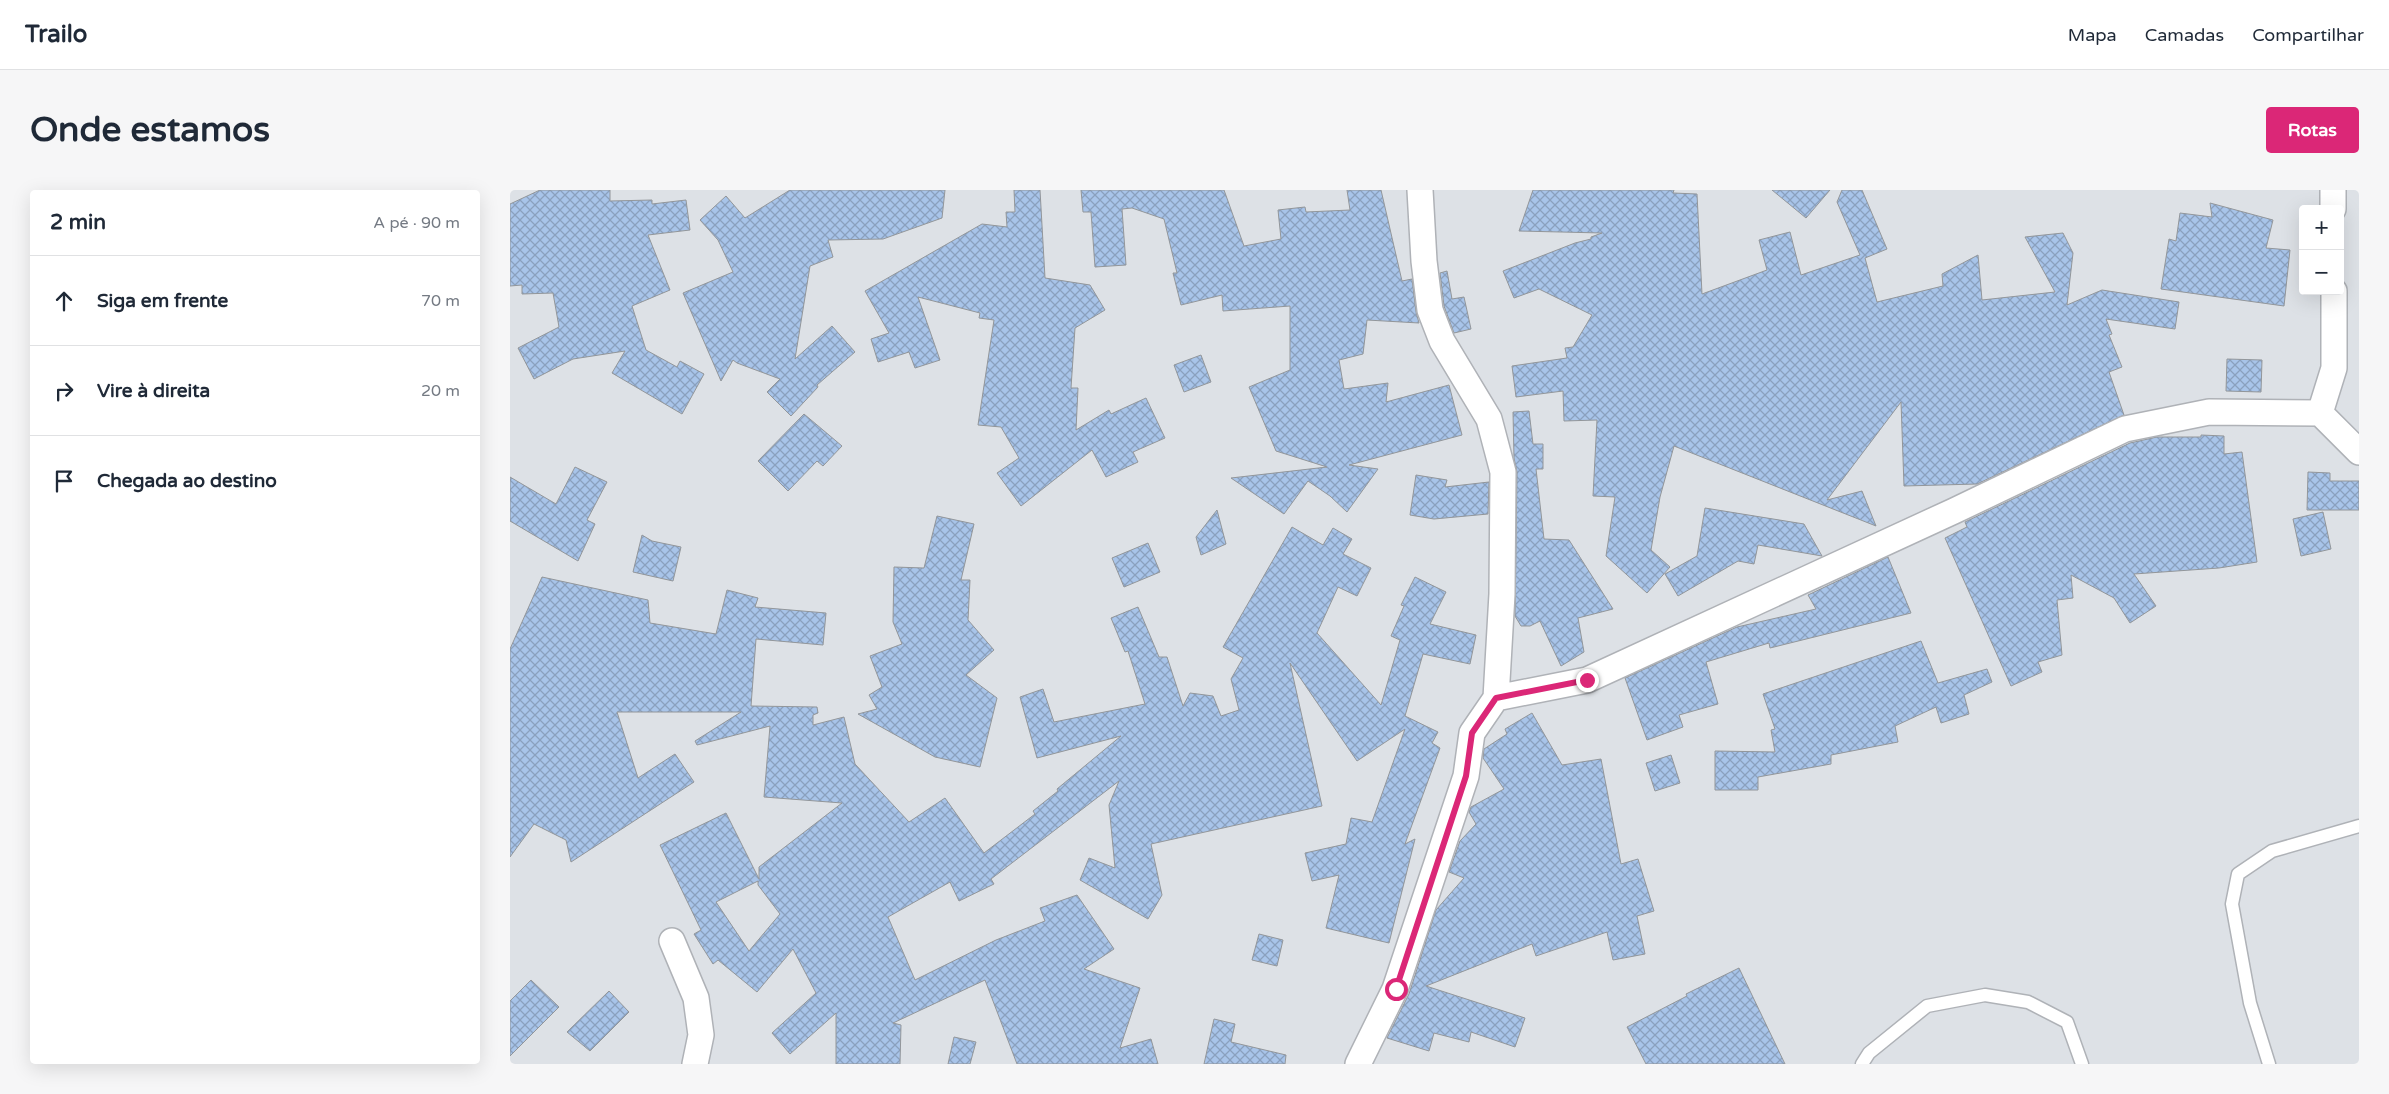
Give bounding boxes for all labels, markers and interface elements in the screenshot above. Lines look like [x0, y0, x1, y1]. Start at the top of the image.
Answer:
text: Trailo [25, 20, 87, 49]
text: Mapa [2068, 24, 2117, 46]
text: Camadas [2145, 24, 2224, 46]
text: Compartilhar [2252, 24, 2364, 46]
button: Rotas [2266, 107, 2359, 153]
text: Onde estamos [30, 109, 270, 151]
map controls [2299, 205, 2344, 295]
button: + [2299, 205, 2344, 250]
text: 2 min [50, 210, 106, 235]
text: A pé · 90 m [373, 213, 460, 233]
button: − [2299, 250, 2344, 295]
icon: ahead [50, 287, 78, 315]
text: Siga em frente [97, 290, 228, 312]
text: 70 m [421, 291, 460, 311]
icon: right [50, 377, 78, 405]
text: Vire à direita [97, 380, 210, 402]
text: 20 m [421, 381, 460, 401]
icon: arrive [50, 467, 78, 495]
text: Chegada ao destino [97, 470, 277, 492]
route end [1576, 669, 1599, 692]
route start [1385, 978, 1408, 1001]

